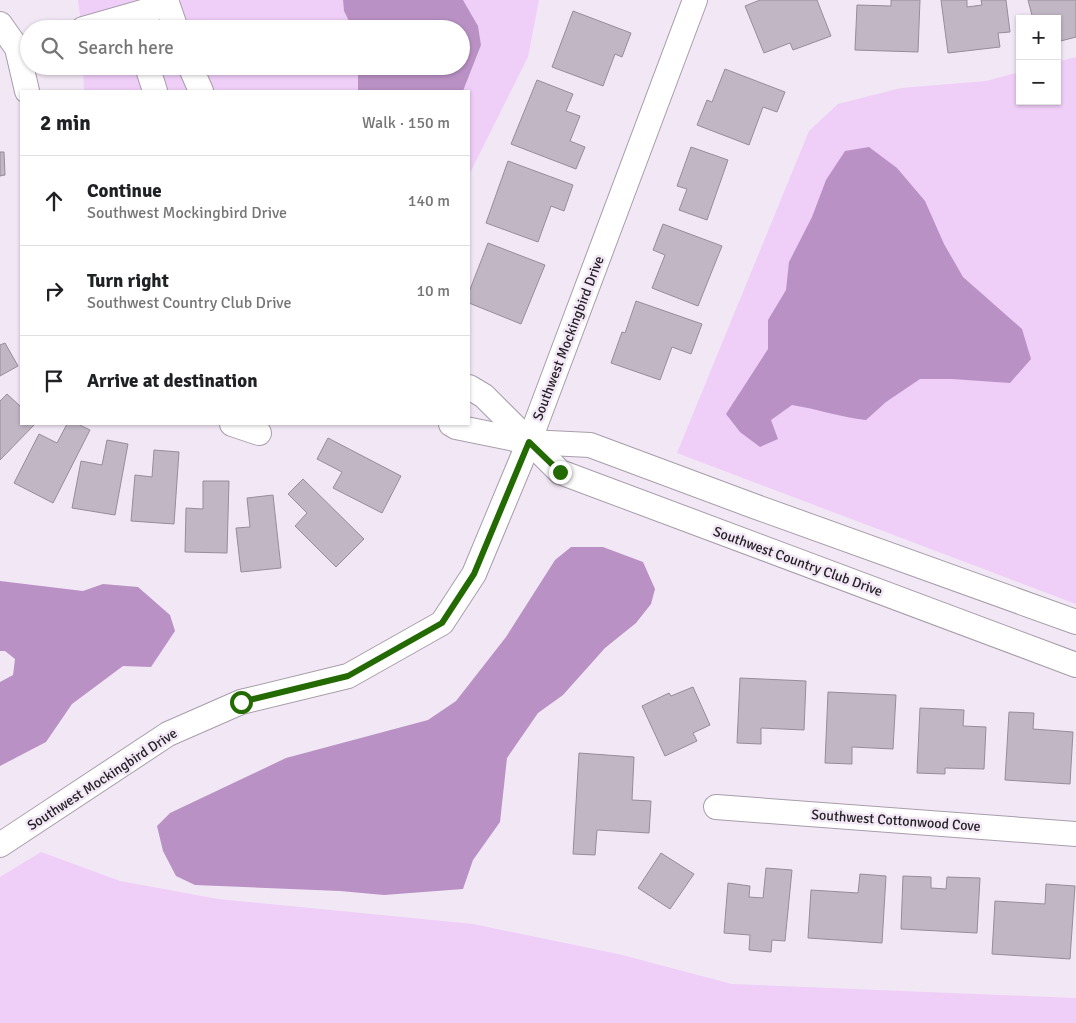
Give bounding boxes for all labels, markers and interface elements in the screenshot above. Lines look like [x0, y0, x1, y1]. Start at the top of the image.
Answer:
map controls [1016, 15, 1061, 105]
button: + [1016, 15, 1061, 60]
search box [20, 20, 470, 75]
icon: search [38, 34, 66, 62]
text: Search here [78, 36, 174, 60]
button: − [1016, 60, 1061, 105]
text: 2 min [40, 110, 91, 136]
text: Walk · 150 m [362, 113, 450, 133]
text: Continue [87, 179, 162, 203]
icon: ahead [40, 187, 68, 215]
text: 140 m [408, 191, 450, 211]
text: Southwest Mockingbird Drive [87, 203, 287, 223]
street label: Southwest Mockingbird Drive [529, 253, 608, 423]
text: Turn right [87, 269, 169, 293]
icon: right [40, 277, 68, 305]
text: 10 m [416, 281, 450, 301]
text: Southwest Country Club Drive [87, 293, 291, 313]
icon: arrive [40, 367, 68, 395]
text: Arrive at destination [87, 369, 258, 393]
route end [549, 461, 572, 484]
street label: Southwest Country Club Drive [711, 523, 885, 600]
route start [230, 691, 253, 714]
street label: Southwest Mockingbird Drive [24, 725, 180, 834]
street label: Southwest Cottonwood Cove [811, 806, 981, 835]

